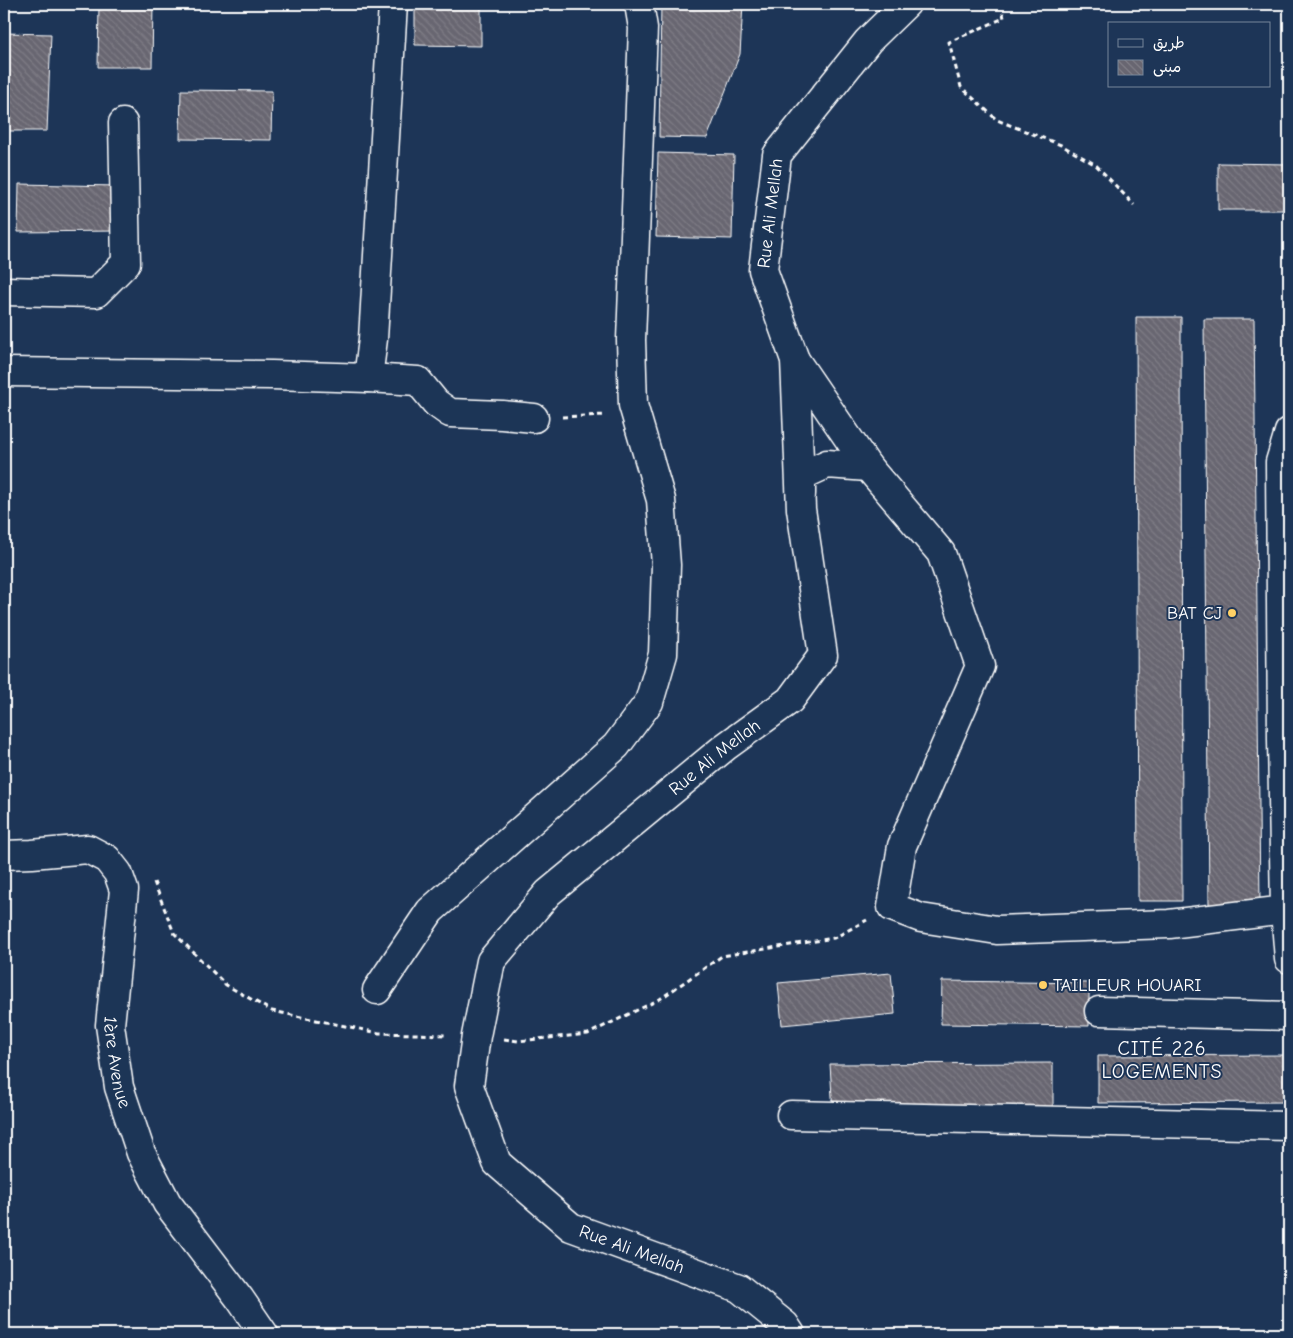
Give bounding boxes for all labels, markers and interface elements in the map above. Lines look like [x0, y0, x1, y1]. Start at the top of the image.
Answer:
legend [1108, 22, 1270, 88]
text: طريق [1153, 34, 1185, 52]
text: مبنى [1153, 58, 1181, 77]
street label: Rue Ali Mellah [753, 157, 788, 269]
place label: BAT CJ [1167, 603, 1222, 624]
marker: BAT CJ [1226, 607, 1238, 619]
street label: Rue Ali Mellah [665, 715, 764, 800]
place label: TAILLEUR HOUARI [1053, 975, 1201, 996]
marker: TAILLEUR HOUARI [1037, 979, 1049, 991]
street label: 1ère Avenue [99, 1015, 135, 1111]
district label: CITÉ 226 LOGEMENTS [1101, 1037, 1223, 1083]
street label: Rue Ali Mellah [576, 1221, 687, 1278]

